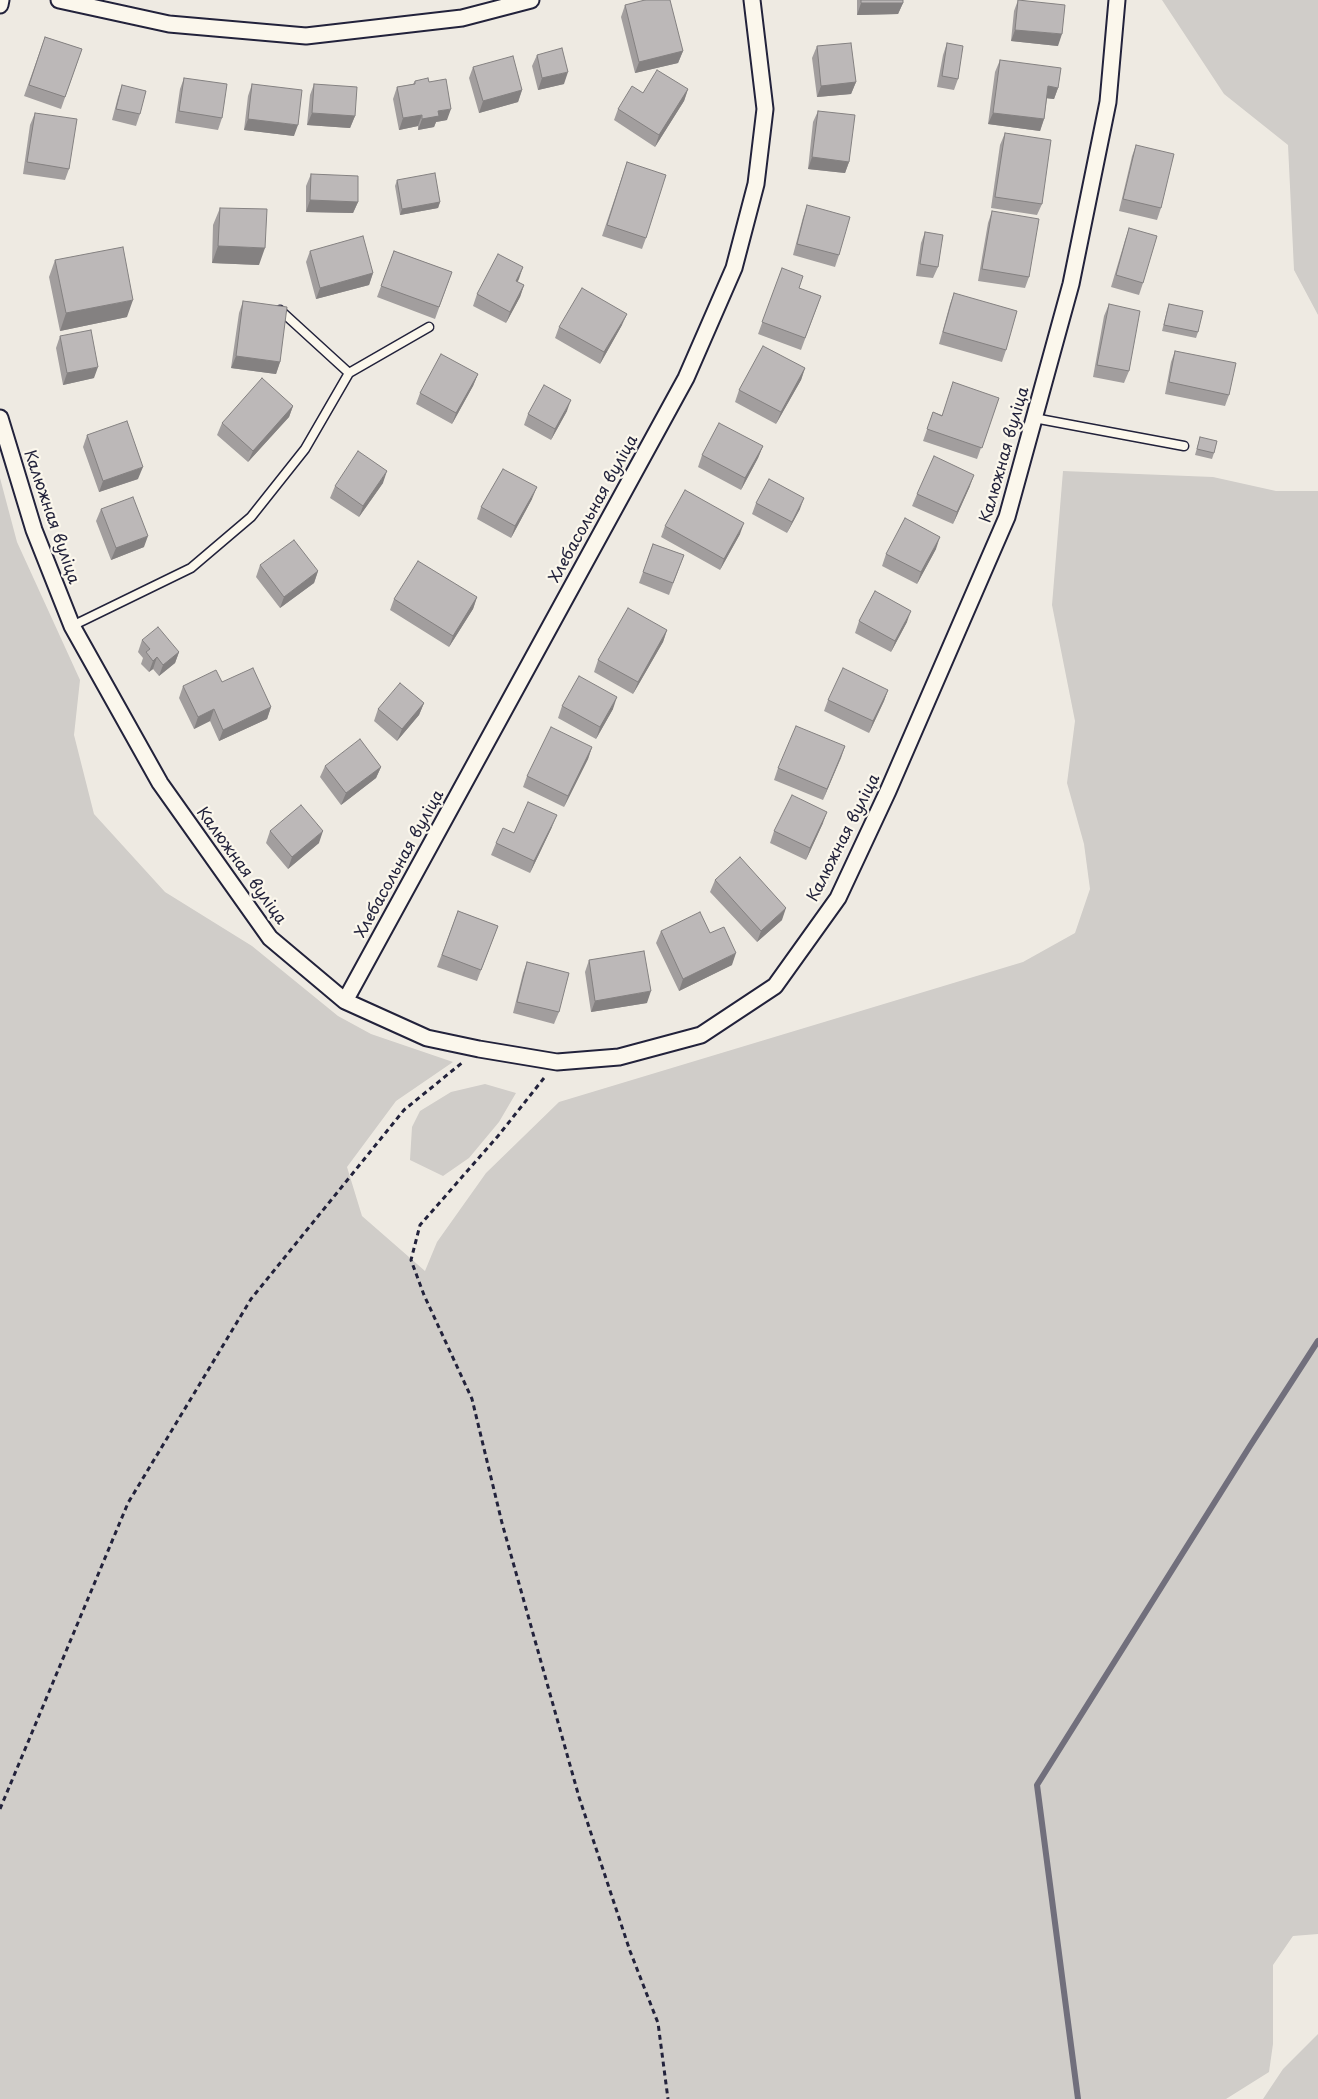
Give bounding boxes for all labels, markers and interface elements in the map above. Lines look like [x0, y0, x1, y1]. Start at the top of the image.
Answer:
street label: Калюжная вуліца [976, 385, 1034, 525]
street label: Хлебасольная вуліца [545, 432, 643, 586]
street label: Калюжная вуліца [19, 447, 83, 587]
street label: Калюжная вуліца [804, 771, 884, 905]
street label: Хлебасольная вуліца [351, 787, 449, 941]
street label: Калюжная вуліца [192, 803, 290, 929]

